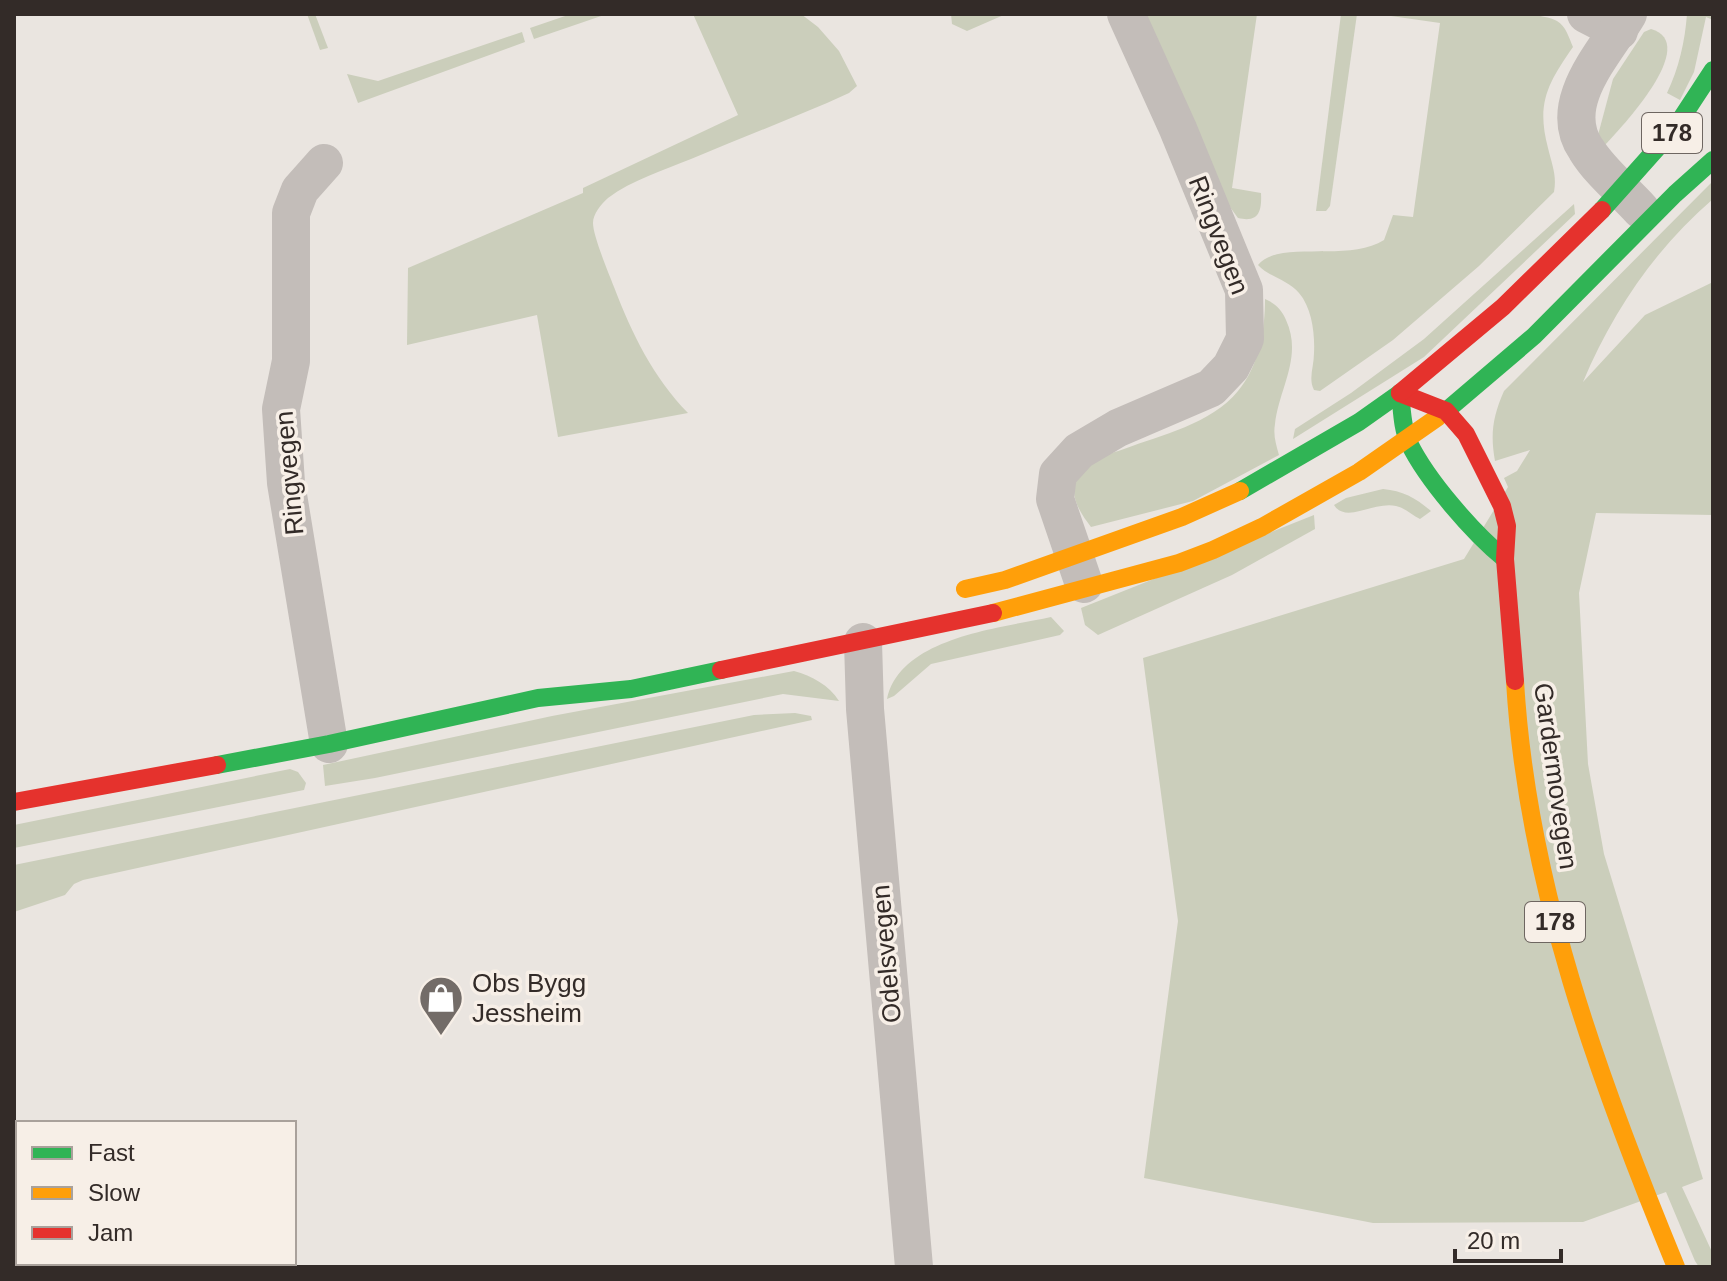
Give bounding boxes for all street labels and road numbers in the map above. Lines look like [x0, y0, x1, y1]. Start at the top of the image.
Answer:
road number: 178 [1642, 113, 1702, 153]
street label: Ringvegen [1183, 172, 1255, 298]
street label: Ringvegen [269, 410, 309, 536]
street label: Gardermovegen [1528, 681, 1584, 871]
street label: Odelsvegen [865, 884, 907, 1024]
road number: 178 [1525, 902, 1585, 942]

